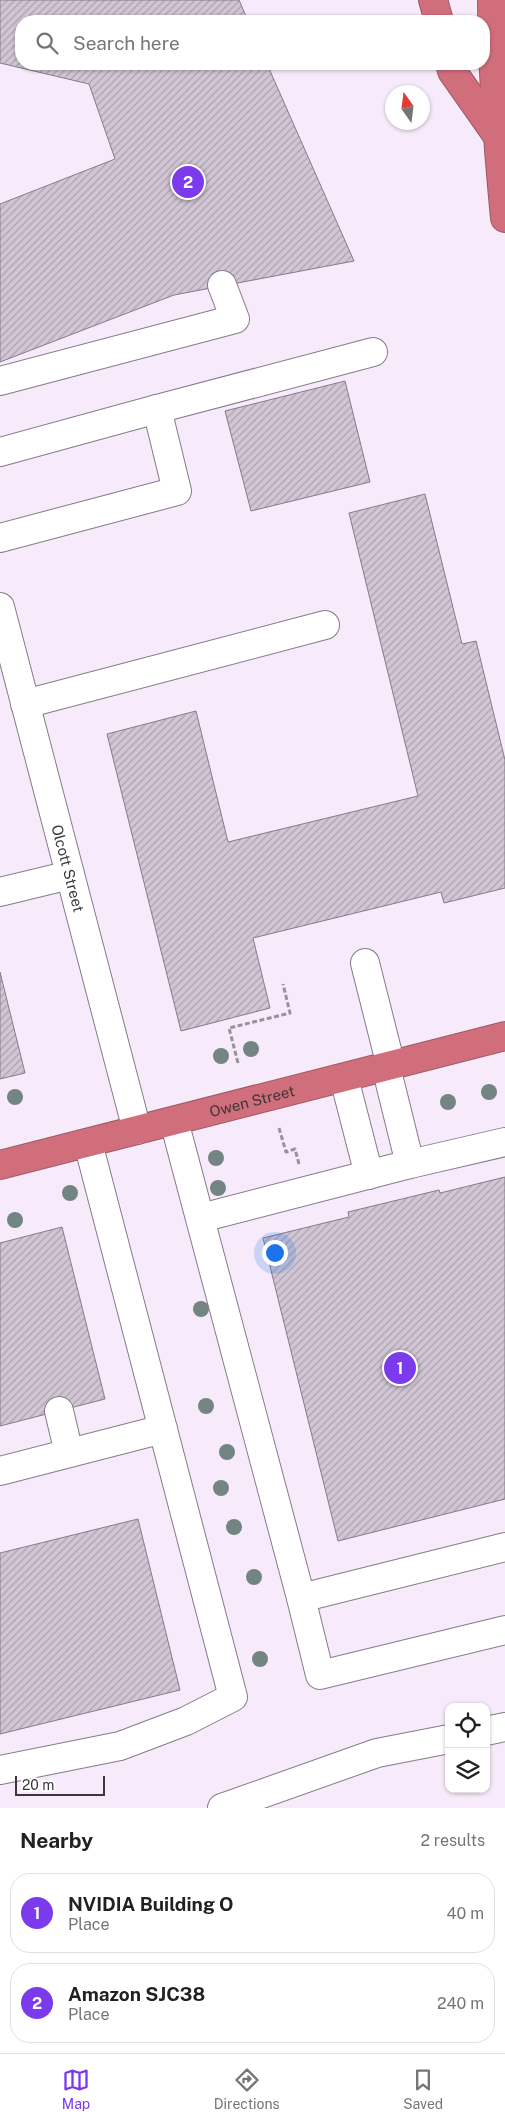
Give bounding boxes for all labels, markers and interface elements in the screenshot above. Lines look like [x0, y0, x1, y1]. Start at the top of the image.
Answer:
search box [15, 15, 490, 70]
icon: search [33, 29, 61, 57]
text: Search here [73, 32, 180, 54]
north arrow [385, 85, 430, 130]
pin: 2 [172, 163, 204, 201]
street label: Olcott Street [49, 823, 88, 914]
street label: Owen Street [208, 1082, 296, 1120]
your location [262, 1240, 288, 1266]
pin: 1 [384, 1349, 416, 1387]
map controls [445, 1703, 490, 1793]
button: locate [445, 1703, 490, 1748]
button: layers [445, 1748, 490, 1793]
scale bar [15, 1773, 105, 1796]
text: 20 m [22, 1777, 54, 1793]
text: Nearby [20, 1828, 93, 1853]
text: 2 results [420, 1831, 485, 1850]
text: NVIDIA Building O [68, 1893, 234, 1915]
text: 1 [34, 1904, 40, 1923]
text: 40 m [446, 1904, 484, 1923]
text: Place [68, 1915, 110, 1934]
text: Amazon SJC38 [68, 1983, 205, 2005]
text: 2 [32, 1994, 42, 2013]
text: 240 m [437, 1994, 484, 2013]
text: Place [68, 2005, 110, 2024]
tab: Map [62, 2066, 90, 2112]
tab: Directions [214, 2066, 280, 2112]
tab: Saved [403, 2066, 443, 2112]

